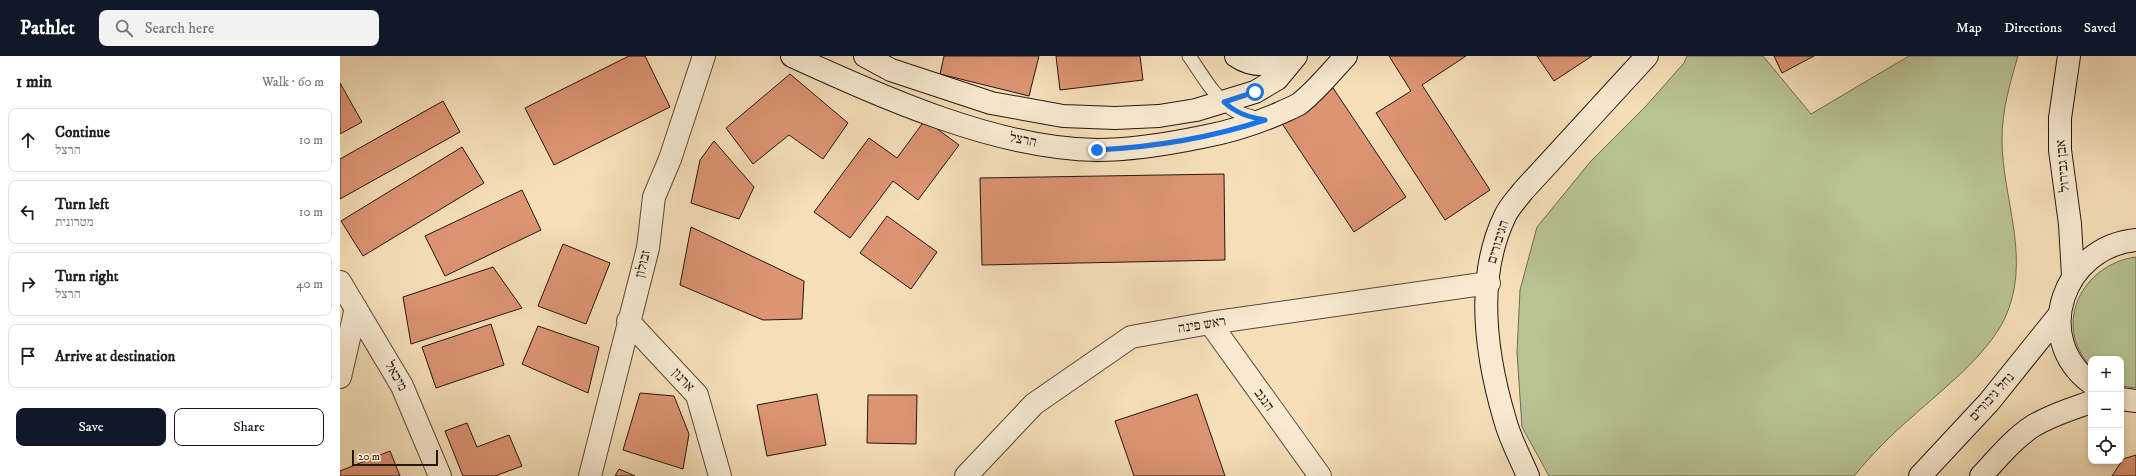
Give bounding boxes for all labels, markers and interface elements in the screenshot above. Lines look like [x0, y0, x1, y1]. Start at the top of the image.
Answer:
search box [99, 10, 379, 46]
text: Pathlet [20, 17, 75, 40]
icon: search [113, 17, 135, 39]
text: Search here [145, 19, 214, 38]
text: Map [1956, 19, 1982, 37]
text: Directions [2004, 19, 2062, 37]
text: Saved [2084, 19, 2116, 37]
text: 1 min [16, 71, 52, 93]
text: Walk · 60 m [262, 74, 324, 90]
route start [1246, 83, 1264, 101]
text: Continue [55, 123, 110, 142]
icon: ahead [17, 129, 39, 151]
street label: הרצל [1008, 129, 1038, 151]
text: 10 m [299, 132, 323, 148]
street label: אבן גבירול [2052, 139, 2074, 193]
route end [1088, 141, 1106, 159]
text: הרצל [55, 142, 81, 158]
text: Turn left [55, 195, 109, 214]
icon: left [17, 201, 39, 223]
text: 10 m [299, 204, 323, 220]
text: מטרונית [55, 214, 94, 230]
street label: הגיבורים [1483, 218, 1513, 266]
street label: זבולון [631, 248, 655, 280]
text: Turn right [55, 267, 118, 286]
icon: right [17, 273, 39, 295]
text: 40 m [296, 276, 323, 292]
text: הרצל [55, 286, 81, 302]
street label: ראש פינה [1177, 312, 1227, 338]
icon: arrive [17, 345, 39, 367]
text: Arrive at destination [55, 347, 175, 366]
map controls [2088, 356, 2124, 464]
button: + [2088, 356, 2124, 392]
street label: מיכאל [380, 358, 412, 394]
street label: ארנון [668, 364, 698, 396]
street label: נחל גיבורים [1965, 369, 2019, 425]
street label: הנגב [1250, 385, 1278, 415]
button: − [2088, 392, 2124, 428]
button: Save [16, 408, 166, 446]
button: Share [174, 408, 324, 446]
button: locate [2088, 428, 2124, 464]
scale bar [352, 448, 438, 467]
text: 20 m [358, 450, 380, 464]

